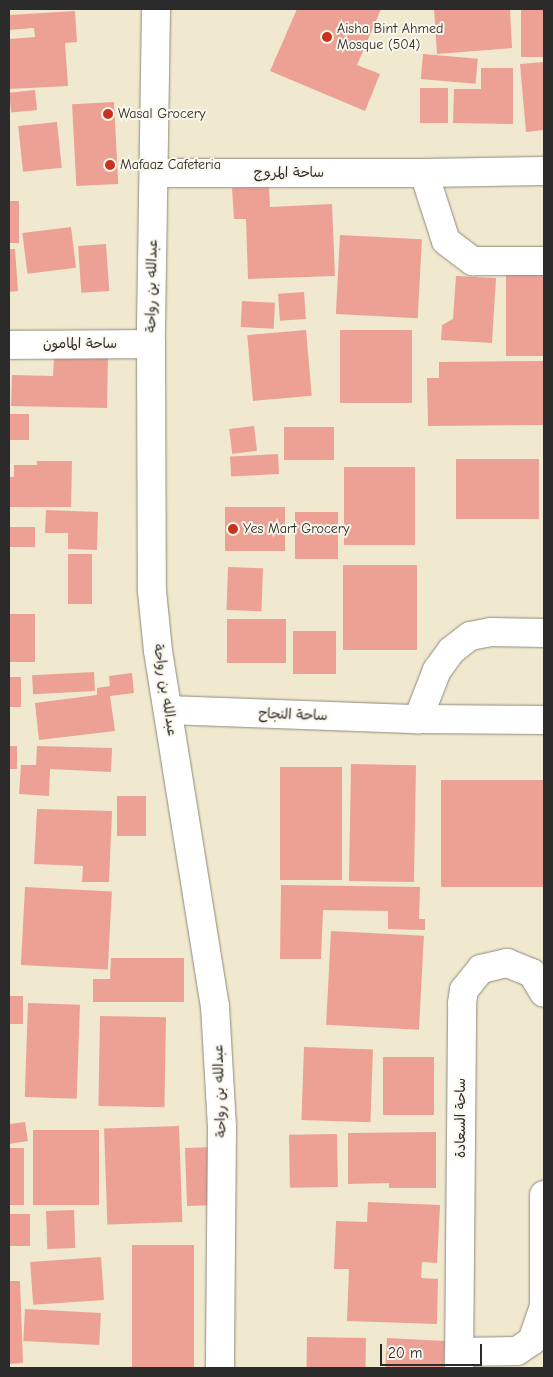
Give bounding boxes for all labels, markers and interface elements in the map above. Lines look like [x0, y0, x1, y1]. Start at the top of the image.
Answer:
place label: Aisha Bint Ahmed Mosque (504) [337, 21, 443, 54]
marker: Aisha Bint Ahmed Mosque (504) [321, 31, 333, 43]
place label: Wasal Grocery [118, 106, 205, 122]
marker: Wasal Grocery [102, 108, 114, 120]
place label: Mafaaz Cafeteria [120, 157, 221, 173]
marker: Mafaaz Cafeteria [104, 159, 116, 171]
street label: ساحة المروج [254, 165, 324, 181]
street label: عبدالله بن رواحة [143, 239, 161, 333]
street label: ساحة المامون [43, 336, 117, 352]
place label: Yes Mart Grocery [243, 521, 350, 537]
marker: Yes Mart Grocery [227, 523, 239, 535]
street label: عبدالله بن رواحة [149, 643, 181, 737]
street label: ساحة النجاح [258, 705, 328, 725]
street label: عبدالله بن رواحة [210, 1044, 230, 1138]
street label: ساحة السعادة [453, 1078, 469, 1158]
scale bar [383, 1334, 486, 1366]
text: 20 m [388, 1344, 422, 1362]

